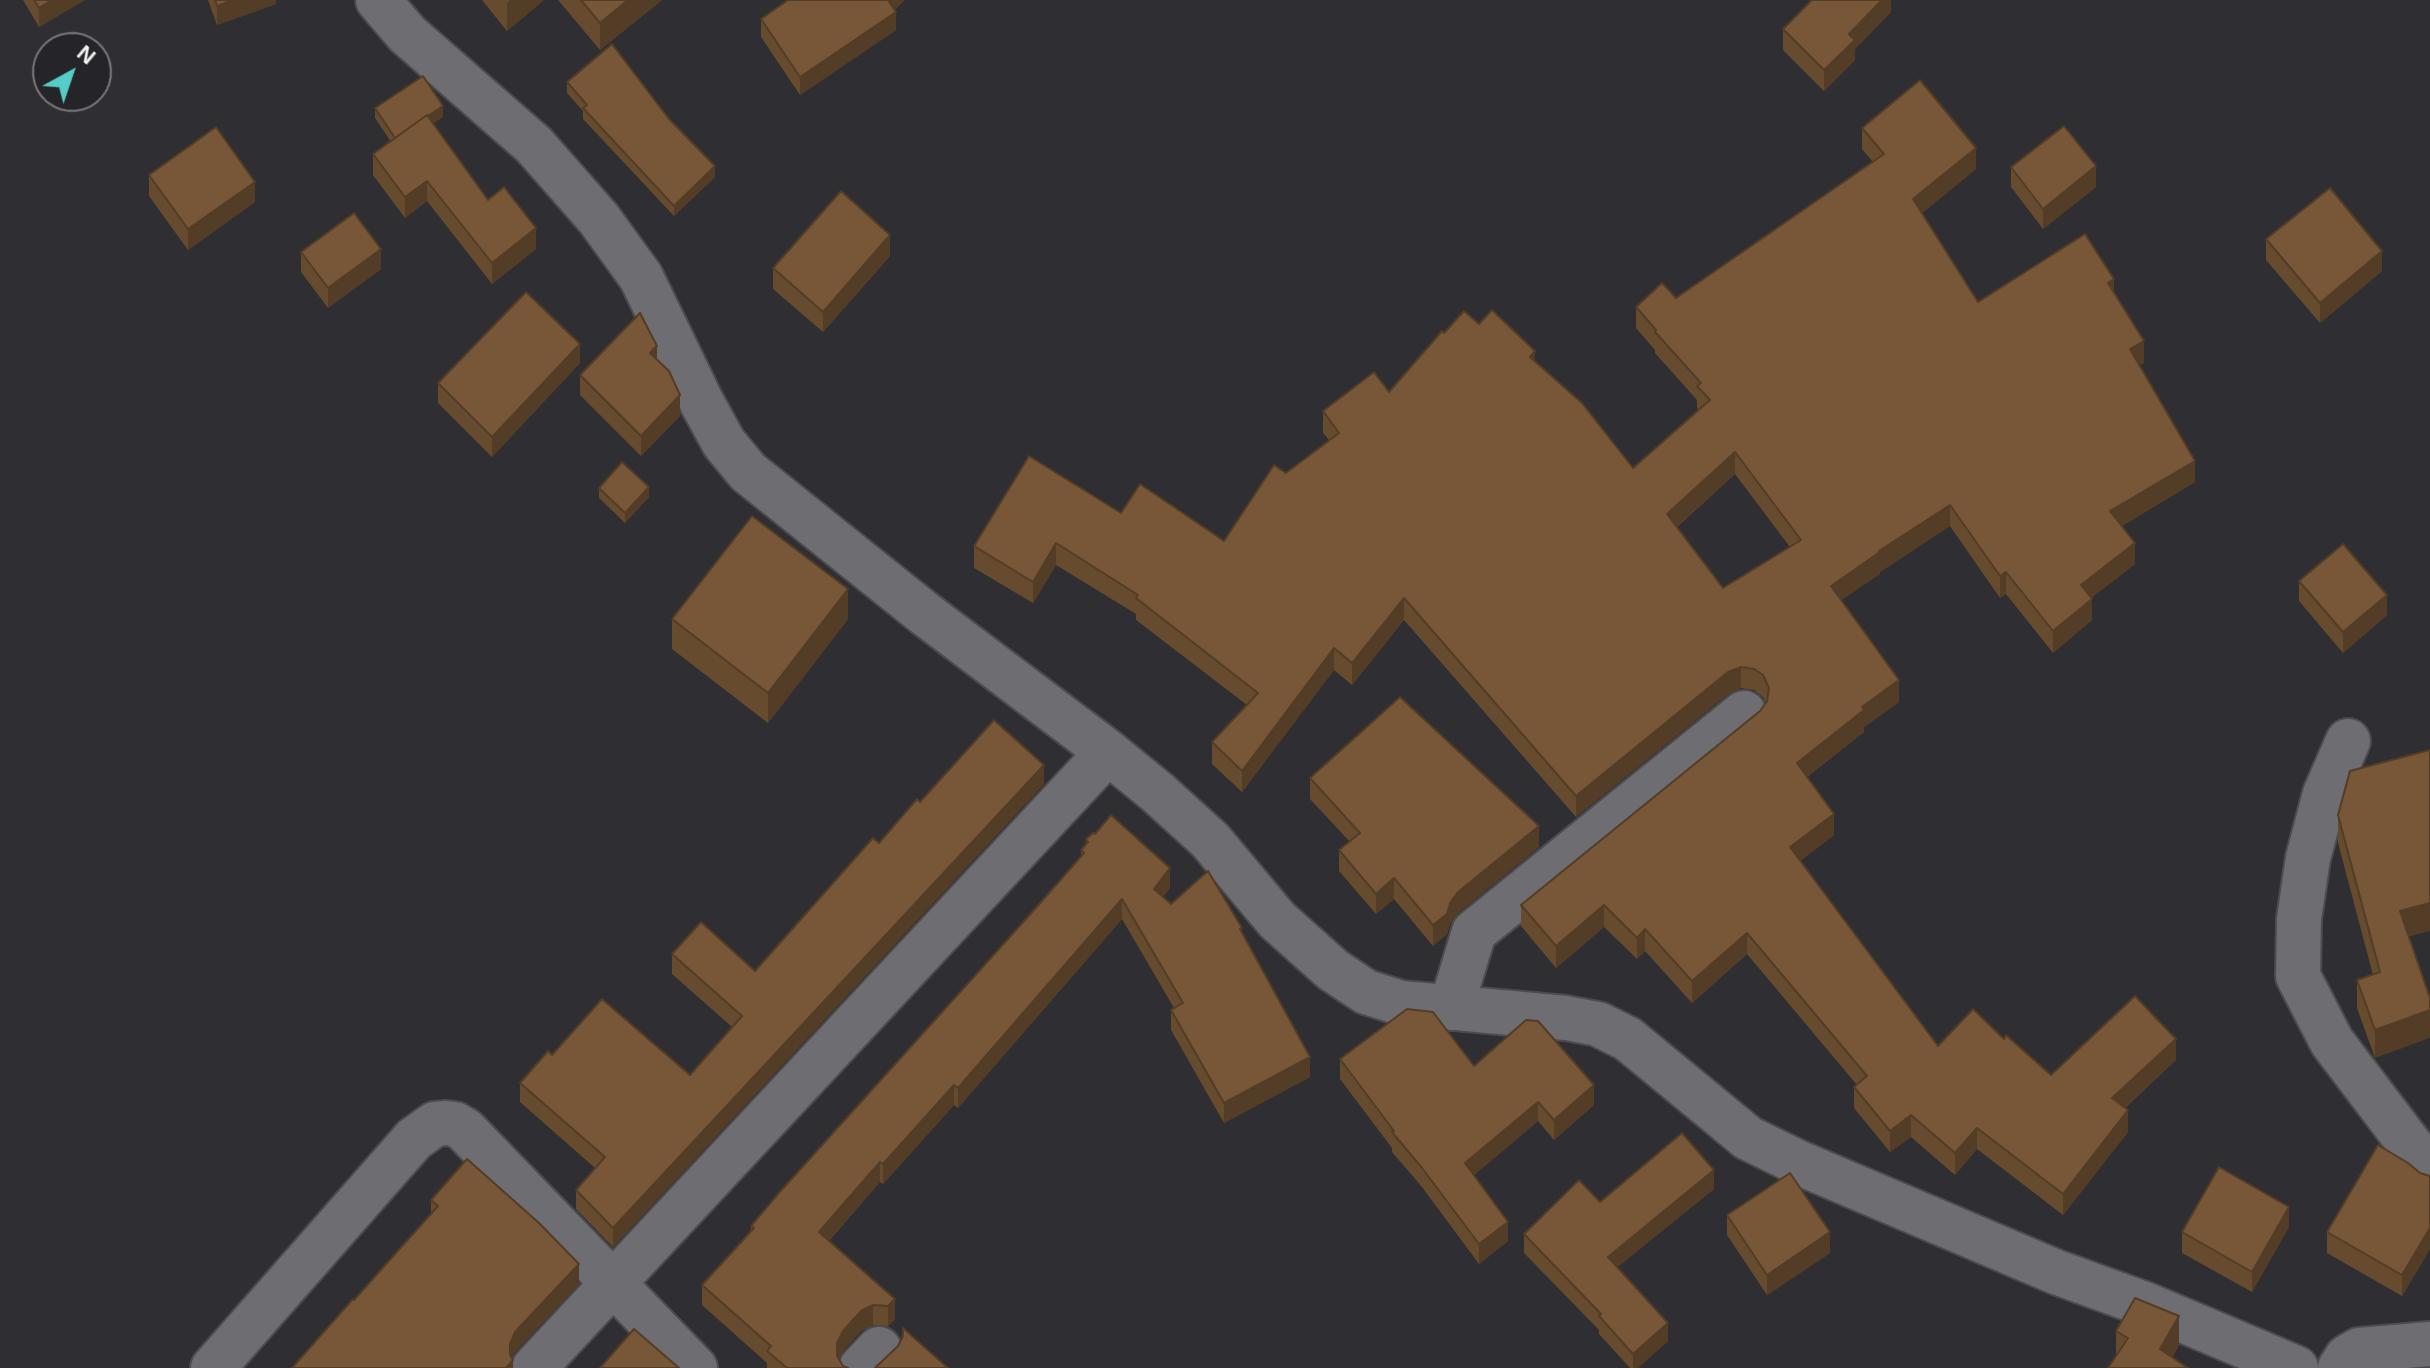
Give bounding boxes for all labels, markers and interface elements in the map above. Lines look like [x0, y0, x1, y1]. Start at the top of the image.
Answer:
north arrow [32, 32, 112, 112]
text: N [72, 40, 101, 69]

